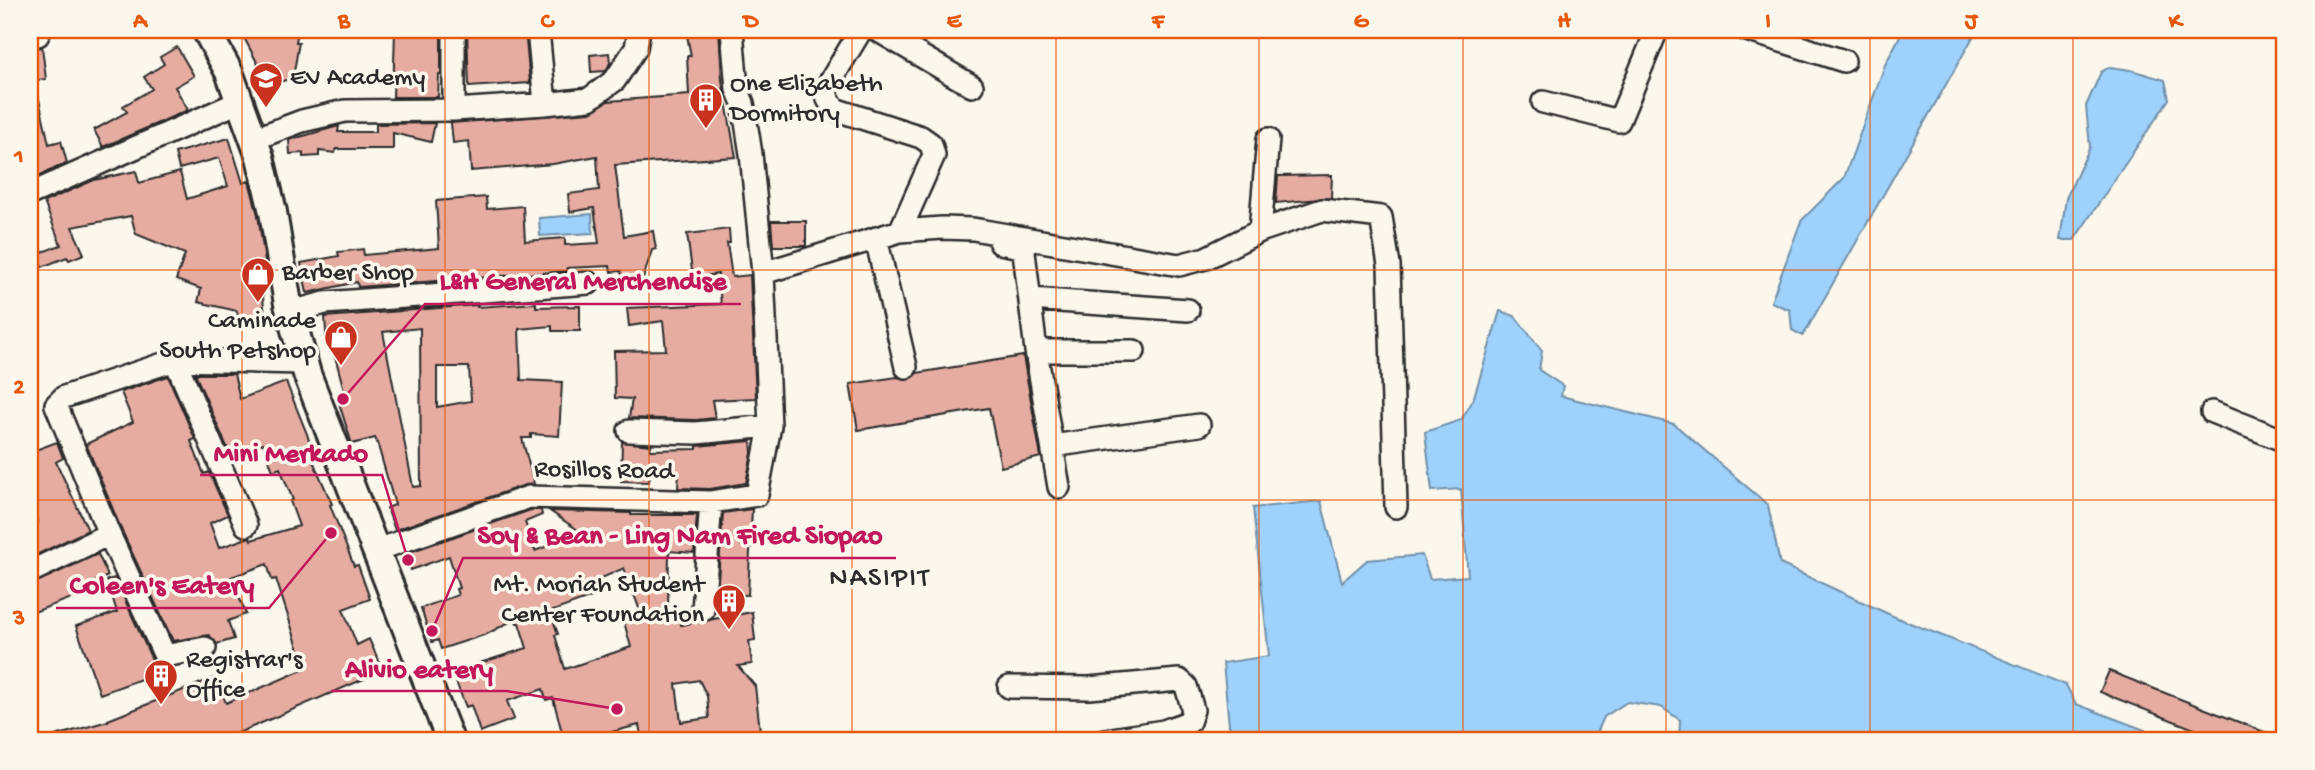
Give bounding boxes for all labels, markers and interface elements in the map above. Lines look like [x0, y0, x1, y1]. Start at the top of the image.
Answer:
text: A [132, 9, 148, 36]
text: B [337, 9, 351, 36]
text: C [541, 9, 556, 36]
text: D [742, 9, 760, 36]
text: E [947, 9, 963, 36]
text: F [1151, 9, 1166, 36]
text: G [1354, 9, 1370, 36]
text: H [1557, 9, 1571, 36]
text: I [1765, 9, 1771, 36]
text: J [1964, 9, 1979, 36]
text: K [2168, 9, 2185, 36]
school or university icon: EV Academy [247, 60, 285, 109]
place label: EV Academy [290, 64, 426, 95]
place label: One Elizabeth Dormitory [728, 70, 883, 131]
building icon: One Elizabeth Dormitory [687, 81, 725, 130]
text: 1 [13, 144, 24, 171]
shop icon: Barber Shop [239, 255, 277, 304]
callout: L&H General Merchendise [425, 255, 741, 304]
place label: Barber Shop [281, 259, 414, 290]
text: L&H General Merchendise [439, 267, 728, 300]
place label: Caminade South Petshop [159, 307, 317, 368]
shop icon: Caminade South Petshop [322, 318, 360, 367]
text: 2 [13, 375, 25, 402]
callout: Mini Merkado [200, 426, 382, 475]
text: Mini Merkado [214, 439, 369, 472]
street label: Rosillos Road [534, 455, 676, 489]
callout: Soy & Bean - Ling Nam Fired Siopao [463, 509, 896, 558]
text: Soy & Bean - Ling Nam Fired Siopao [478, 521, 883, 554]
callout: Coleen's Eatery [56, 559, 269, 608]
district label: NASIPIT [829, 563, 931, 596]
text: Coleen's Eatery [70, 571, 255, 604]
place label: Mt. Moriah Student Center Foundation [494, 571, 706, 632]
building icon: Mt. Moriah Student Center Foundation [710, 582, 748, 631]
text: 3 [12, 606, 25, 633]
callout: Alivio eatery [331, 642, 507, 691]
place label: Registrar's Office [186, 646, 304, 707]
text: Alivio eatery [344, 655, 493, 688]
building icon: Registrar's Office [142, 657, 180, 706]

